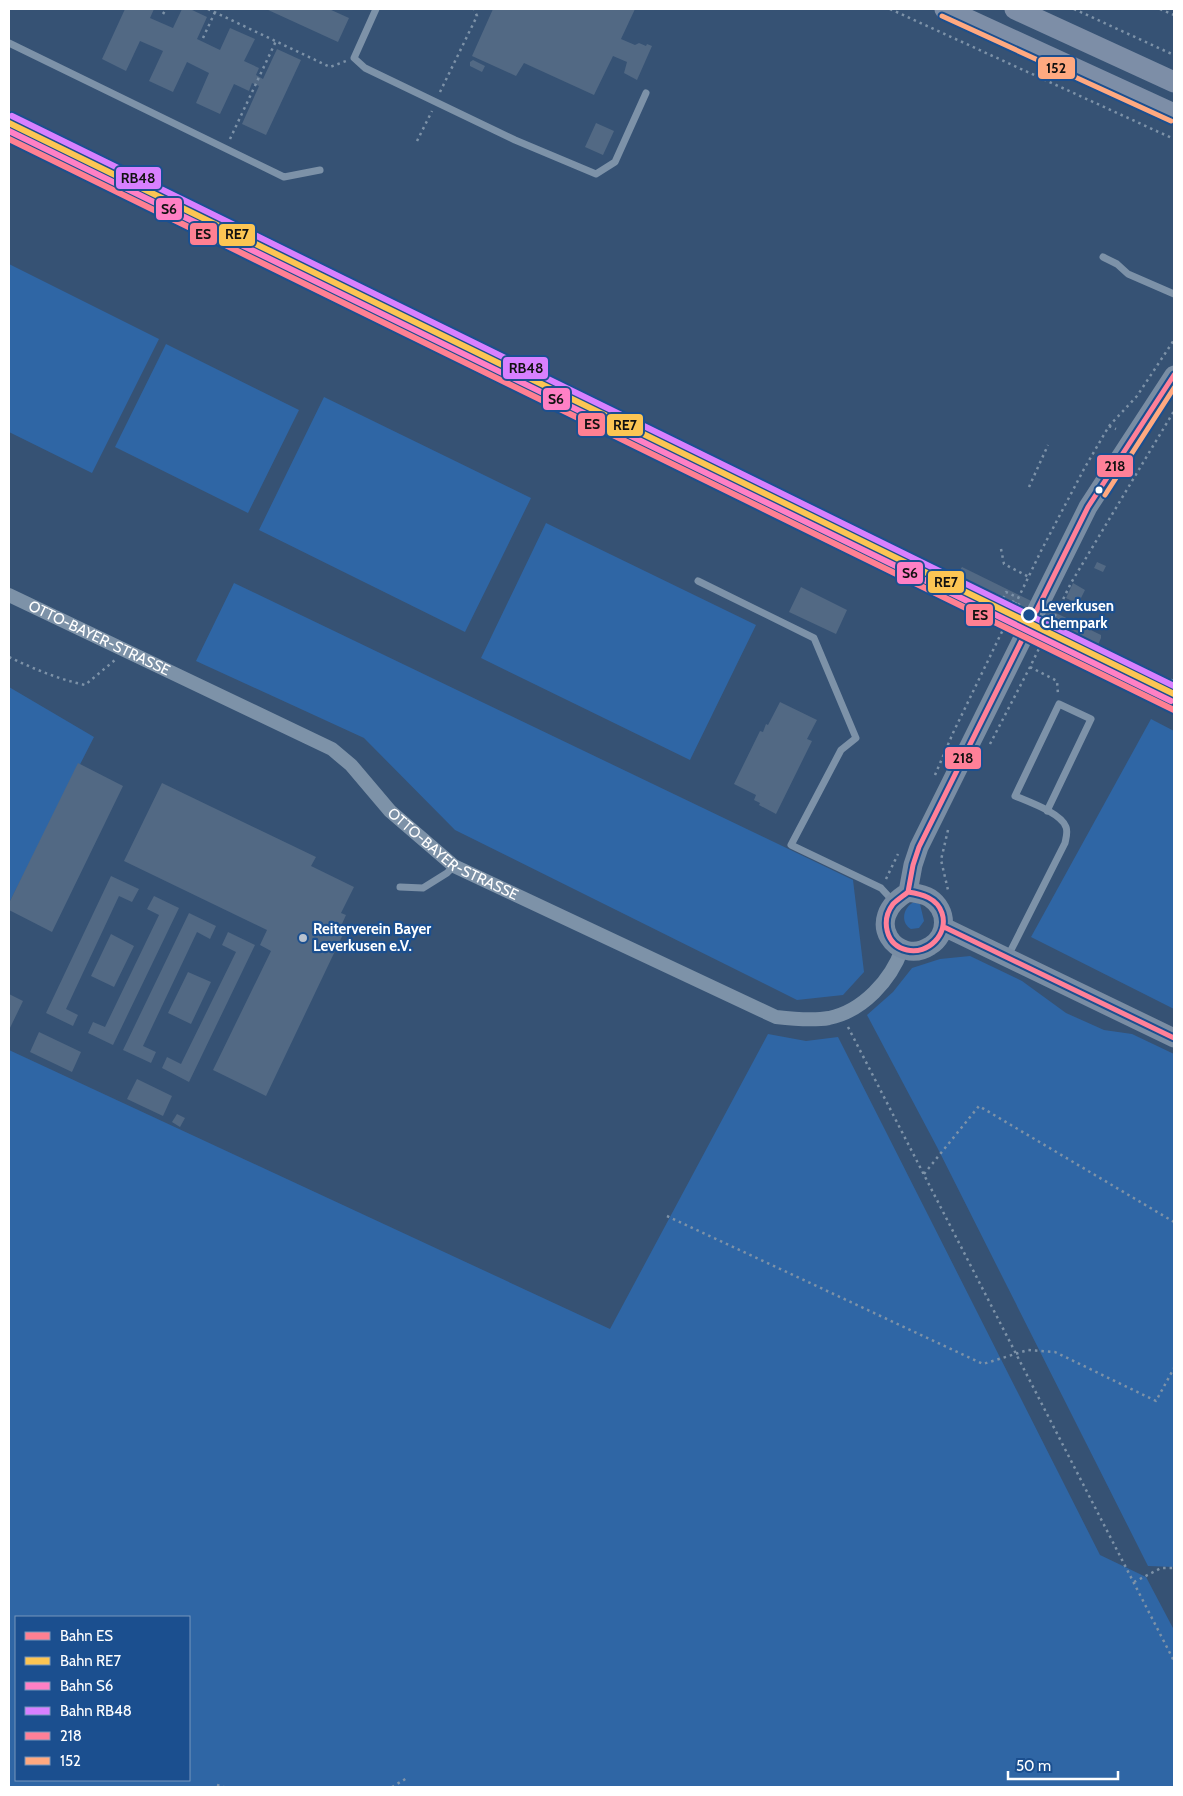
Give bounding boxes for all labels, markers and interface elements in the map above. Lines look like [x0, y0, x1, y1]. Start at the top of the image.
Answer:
line badge: 152 [1037, 56, 1076, 80]
text: 152 [1046, 59, 1066, 77]
line badge: RB48 [115, 166, 162, 190]
text: RB48 [121, 169, 155, 187]
line badge: S6 [155, 197, 183, 221]
text: S6 [161, 200, 177, 218]
line badge: ES [189, 222, 218, 246]
line badge: RE7 [218, 223, 256, 247]
text: ES [195, 225, 211, 243]
text: RE7 [225, 225, 250, 243]
line badge: RB48 [502, 356, 549, 380]
text: RB48 [509, 359, 543, 377]
line badge: S6 [542, 387, 571, 411]
text: S6 [548, 390, 564, 408]
line badge: ES [577, 412, 606, 437]
line badge: RE7 [606, 413, 644, 437]
text: ES [584, 415, 600, 433]
text: RE7 [613, 416, 638, 434]
line badge: 218 [1096, 454, 1134, 478]
text: 218 [1104, 457, 1126, 475]
unlabelled marker [1094, 485, 1104, 495]
line badge: S6 [896, 561, 924, 585]
text: S6 [902, 564, 918, 582]
line badge: RE7 [927, 570, 965, 594]
text: RE7 [934, 573, 959, 591]
street label: OTTO-BAYER-STRASSE [25, 597, 173, 680]
place label: Leverkusen Chempark [1041, 597, 1114, 632]
line badge: ES [965, 603, 994, 627]
text: ES [972, 606, 988, 624]
marker: Leverkusen Chempark [1021, 607, 1037, 623]
line badge: 218 [944, 746, 982, 770]
text: 218 [952, 749, 974, 767]
street label: OTTO-BAYER-STRASSE [384, 804, 521, 904]
place label: Reiterverein Bayer Leverkusen e.V. [313, 920, 431, 955]
marker: Reiterverein Bayer Leverkusen e.V. [297, 932, 309, 944]
legend [15, 1616, 190, 1781]
text: Bahn ES [60, 1627, 113, 1645]
text: Bahn RE7 [60, 1652, 121, 1670]
text: Bahn S6 [60, 1677, 113, 1695]
text: Bahn RB48 [60, 1702, 132, 1720]
text: 218 [60, 1727, 82, 1745]
scale bar [1008, 1748, 1118, 1780]
text: 152 [60, 1752, 81, 1770]
text: 50 m [1016, 1757, 1051, 1775]

